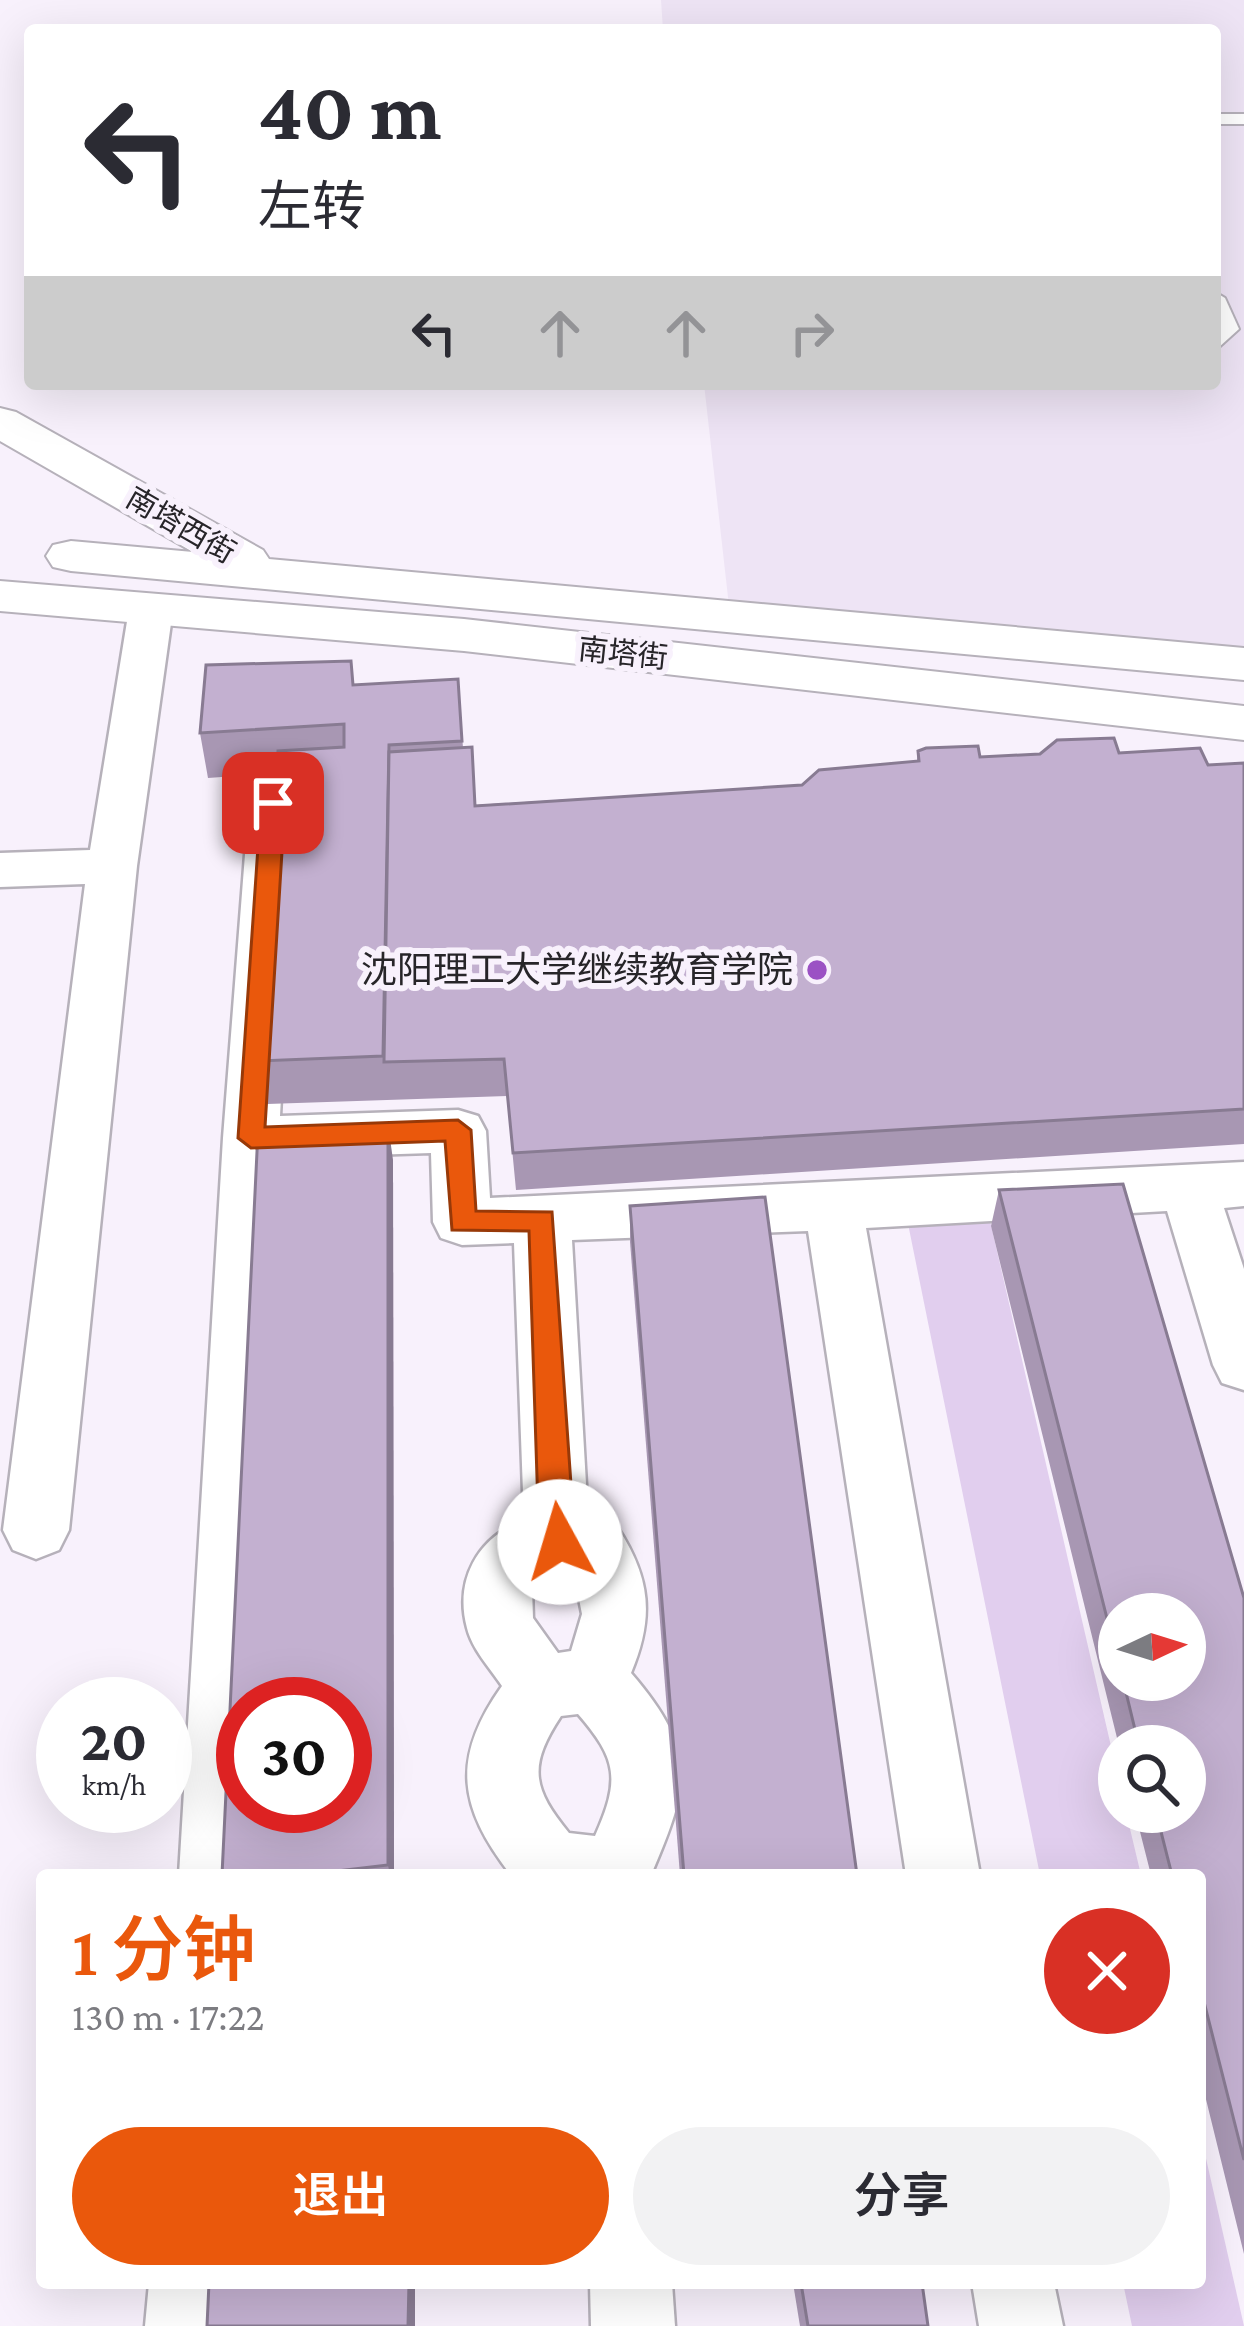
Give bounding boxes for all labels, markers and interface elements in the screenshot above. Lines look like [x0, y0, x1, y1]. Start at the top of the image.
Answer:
text: 40 m [258, 64, 442, 157]
icon: left [60, 72, 216, 228]
text: 左转 [258, 177, 366, 237]
icon: left [401, 300, 467, 366]
icon: ahead [527, 300, 593, 366]
icon: ahead [653, 300, 719, 366]
icon: right [779, 300, 845, 366]
street label: 南塔西街 [121, 481, 241, 569]
street label: 南塔街 [577, 632, 669, 674]
pin [222, 752, 324, 854]
icon: arrive [240, 770, 306, 836]
place label: 沈阳理工大学继续教育学院 [361, 950, 793, 990]
marker: 沈阳理工大学继续教育学院 [804, 957, 830, 983]
position arrow [497, 1479, 623, 1605]
north arrow [1098, 1593, 1206, 1701]
map controls [1098, 1593, 1206, 1833]
speed limit sign: 30 [216, 1677, 372, 1833]
text: 20 [80, 1706, 148, 1773]
button: search [1098, 1725, 1206, 1833]
text: km/h [82, 1768, 146, 1801]
button: close [1044, 1908, 1170, 2034]
text: 1 分钟 [72, 1910, 255, 1990]
text: 130 m · 17:22 [72, 1995, 264, 2038]
button: 退出 [72, 2127, 609, 2265]
button: 分享 [633, 2127, 1170, 2265]

